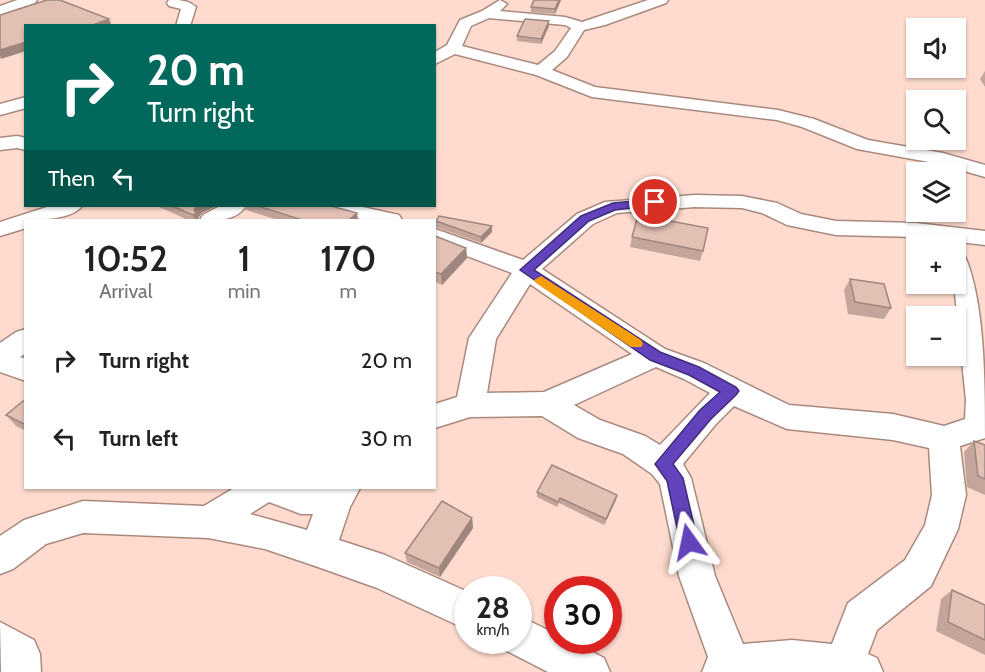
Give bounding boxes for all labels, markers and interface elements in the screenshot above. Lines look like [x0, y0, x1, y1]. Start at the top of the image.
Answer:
map controls [906, 18, 966, 366]
button: sound [906, 18, 966, 78]
text: 20 m [147, 44, 245, 96]
icon: right [48, 48, 126, 126]
button: search [906, 90, 966, 150]
text: Turn right [147, 96, 254, 129]
icon: left [107, 162, 140, 195]
button: layers [906, 162, 966, 222]
text: Then [48, 165, 95, 192]
pin [629, 176, 680, 227]
icon: arrive [638, 185, 671, 218]
button: + [906, 234, 966, 294]
text: 10:52 [84, 236, 168, 280]
text: 1 [238, 236, 250, 280]
text: 170 [320, 236, 376, 280]
text: Arrival [99, 279, 152, 303]
text: min [228, 279, 261, 303]
text: m [340, 279, 357, 303]
button: − [906, 306, 966, 366]
icon: right [48, 344, 81, 377]
text: Turn right [99, 347, 189, 374]
text: 20 m [361, 347, 412, 374]
icon: left [48, 422, 81, 455]
text: Turn left [99, 425, 178, 452]
text: 30 m [360, 425, 412, 452]
position arrow [657, 510, 721, 574]
speed limit sign: 30 [544, 576, 622, 654]
text: 28 [476, 589, 510, 626]
text: km/h [477, 621, 509, 639]

